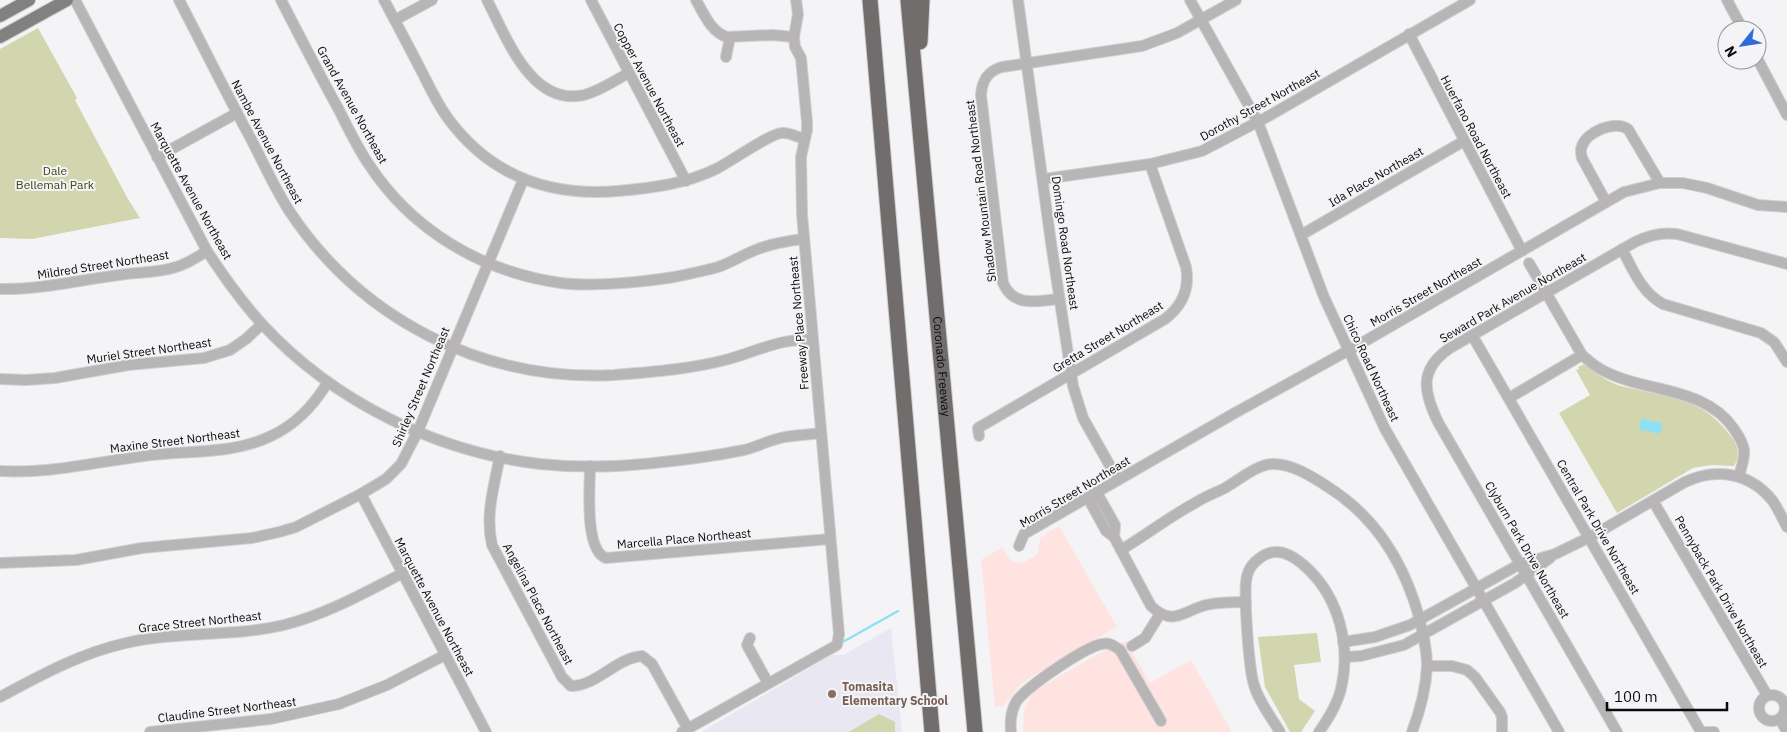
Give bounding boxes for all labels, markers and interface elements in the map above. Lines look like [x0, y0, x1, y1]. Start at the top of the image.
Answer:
street label: Copper Avenue Northeast [610, 20, 689, 149]
north arrow [1717, 20, 1767, 70]
street label: Grand Avenue Northeast [314, 43, 391, 166]
text: N [1720, 43, 1741, 60]
street label: Dorothy Street Northeast [1197, 65, 1322, 144]
street label: Huerfano Road Northeast [1438, 73, 1515, 201]
street label: Nambe Avenue Northeast [228, 77, 307, 206]
street label: Shadow Mountain Road Northeast [962, 99, 999, 283]
street label: Marquette Avenue Northeast [147, 119, 236, 262]
street label: Ida Place Northeast [1326, 143, 1426, 210]
park label: Dale Bellemah Park [16, 163, 95, 192]
street label: Domingo Road Northeast [1049, 175, 1082, 311]
street label: Mildred Street Northeast [36, 247, 170, 282]
street label: Seward Park Avenue Northeast [1437, 249, 1589, 346]
street label: Morris Street Northeast [1367, 253, 1484, 330]
street label: Freeway Place Northeast [785, 256, 812, 391]
street label: Gretta Street Northeast [1050, 298, 1166, 376]
street label: Chico Road Northeast [1340, 312, 1403, 424]
street label: Coronado Freeway [930, 316, 954, 417]
street label: Shirley Street Northeast [388, 324, 453, 449]
street label: Muriel Street Northeast [85, 334, 212, 367]
street label: Maxine Street Northeast [109, 425, 241, 456]
street label: Morris Street Northeast [1017, 453, 1133, 531]
street label: Central Park Drive Northeast [1554, 457, 1643, 597]
street label: Clyburn Park Drive Northeast [1482, 479, 1573, 621]
street label: Pennyback Park Drive Northeast [1672, 513, 1771, 670]
street label: Marcella Place Northeast [616, 525, 752, 552]
street label: Marquette Avenue Northeast [391, 535, 477, 679]
street label: Angelina Place Northeast [500, 540, 577, 667]
street label: Grace Street Northeast [138, 608, 262, 635]
place label: Tomasita Elementary School [842, 679, 948, 708]
scale bar [1607, 680, 1727, 712]
text: 100 m [1614, 687, 1658, 706]
marker: Tomasita Elementary School [826, 688, 838, 700]
street label: Claudine Street Northeast [157, 694, 297, 725]

